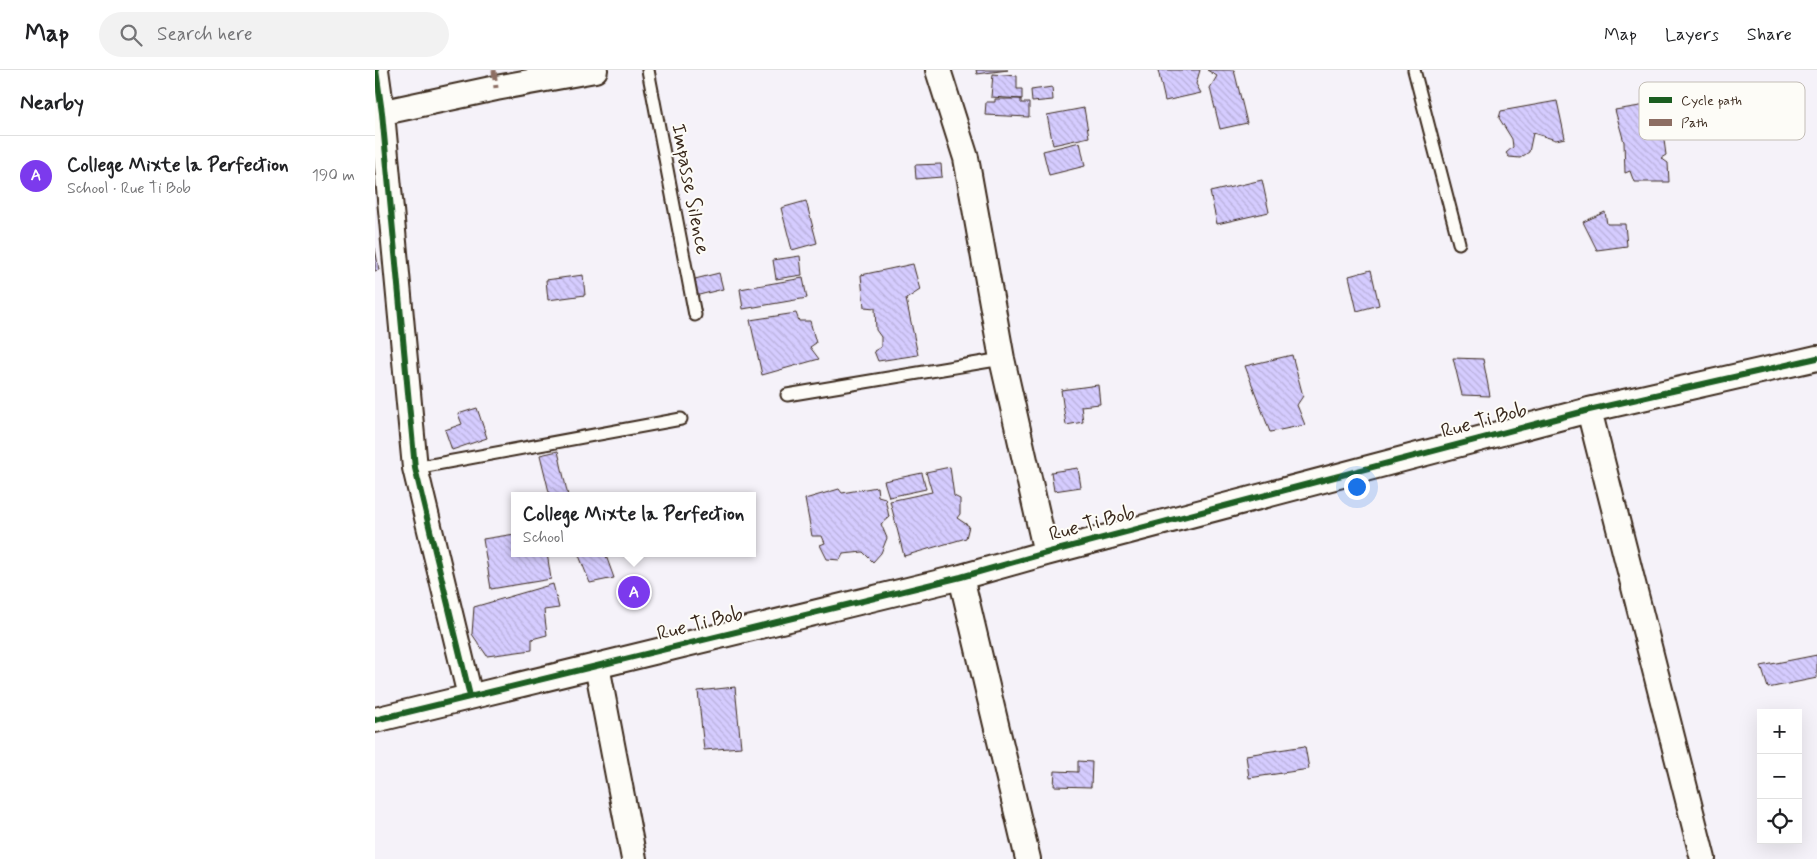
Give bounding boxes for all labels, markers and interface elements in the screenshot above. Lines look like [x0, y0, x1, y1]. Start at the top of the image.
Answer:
search box [99, 12, 449, 57]
text: Map [25, 19, 69, 50]
icon: search [117, 21, 145, 49]
text: Search here [157, 22, 253, 47]
text: Map [1604, 23, 1637, 47]
text: Layers [1665, 23, 1719, 47]
text: Share [1747, 23, 1792, 47]
legend [1639, 82, 1805, 140]
text: Nearby [20, 89, 84, 117]
text: Cycle path [1681, 92, 1742, 110]
text: Path [1681, 114, 1708, 132]
street label: Impasse Silence [664, 121, 716, 257]
text: College Mixte la Perfection [67, 153, 288, 178]
text: A [31, 165, 41, 186]
text: 190 m [312, 165, 355, 186]
text: School · Rue Ti Bob [67, 178, 191, 199]
street label: Rue Ti Bob [1438, 397, 1530, 445]
your location [1344, 474, 1370, 500]
popup [511, 492, 756, 557]
street label: Rue Ti Bob [1046, 500, 1138, 548]
text: College Mixte la Perfection [523, 502, 744, 527]
text: School [523, 527, 564, 548]
pin: A [618, 573, 650, 611]
street label: Rue Ti Bob [654, 600, 746, 648]
map controls [1757, 709, 1802, 844]
button: + [1757, 709, 1802, 754]
button: − [1757, 754, 1802, 799]
button: locate [1757, 799, 1802, 844]

